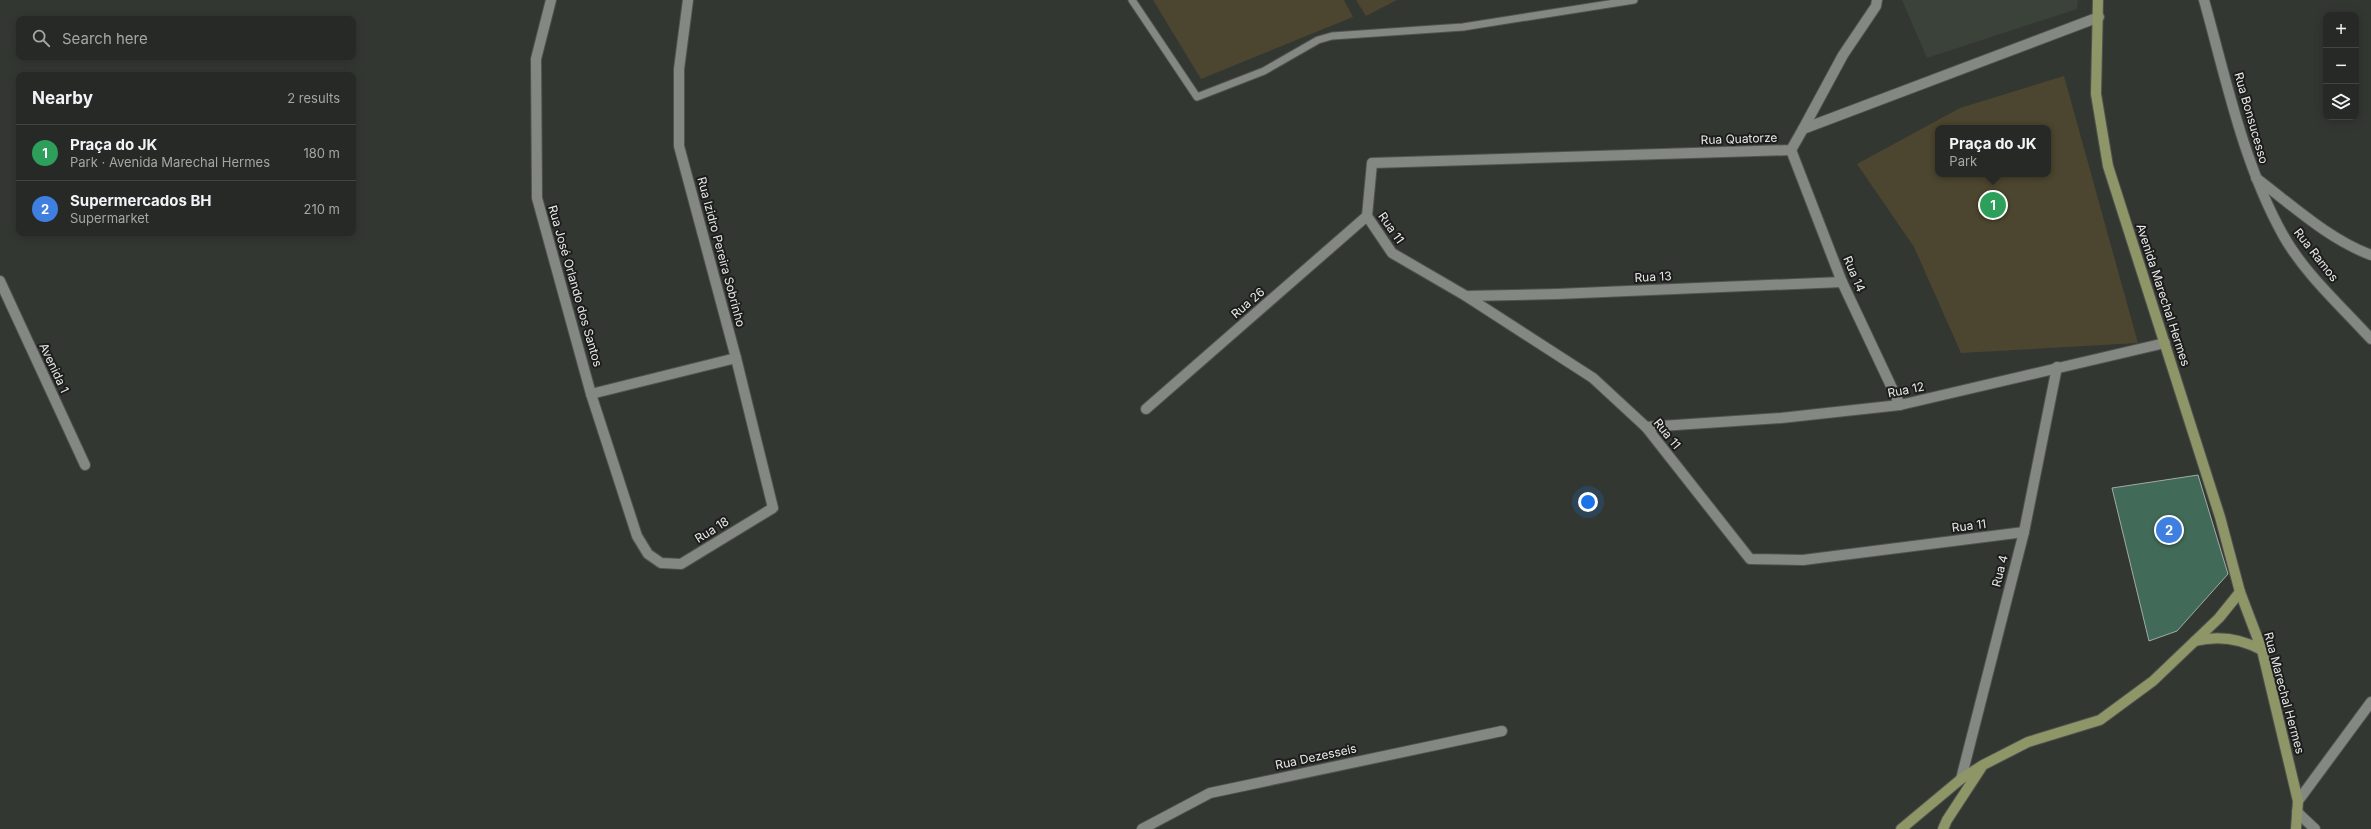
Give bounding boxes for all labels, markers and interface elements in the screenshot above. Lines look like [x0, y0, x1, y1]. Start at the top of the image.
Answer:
map controls [2323, 12, 2359, 120]
button: + [2323, 12, 2359, 48]
search box [16, 16, 356, 60]
icon: search [30, 27, 52, 49]
text: Search here [62, 29, 148, 48]
button: − [2323, 48, 2359, 84]
street label: Rua Bonsucesso [2231, 71, 2272, 165]
button: layers [2323, 84, 2359, 120]
text: Nearby [32, 88, 93, 108]
text: 2 results [287, 90, 340, 106]
popup [1935, 125, 2051, 177]
street label: Rua Quatorze [1700, 130, 1778, 147]
text: Praça do JK [1949, 134, 2037, 153]
text: Praça do JK [70, 135, 157, 154]
text: 1 [42, 145, 48, 161]
text: 180 m [303, 145, 340, 161]
text: Park [1949, 153, 1977, 169]
text: Park · Avenida Marechal Hermes [70, 154, 270, 170]
street label: Rua Izidro Pereira Sobrinho [694, 175, 749, 328]
pin: 1 [1980, 190, 2006, 220]
text: Supermercados BH [70, 191, 212, 210]
text: 2 [41, 201, 49, 217]
text: 210 m [304, 201, 340, 217]
street label: Rua José Orlando dos Santos [545, 203, 606, 368]
street label: Rua 11 [1375, 209, 1408, 246]
text: Supermarket [70, 210, 149, 226]
street label: Avenida Marechal Hermes [2133, 222, 2194, 368]
street label: Rua Ramos [2291, 225, 2342, 284]
street label: Rua 14 [1840, 254, 1869, 294]
street label: Rua 13 [1634, 268, 1672, 285]
street label: Rua 26 [1228, 284, 1268, 321]
street label: Avenida 1 [36, 340, 73, 395]
street label: Rua 12 [1886, 379, 1926, 400]
street label: Rua 11 [1651, 415, 1684, 452]
your location [1578, 492, 1598, 512]
street label: Rua 18 [692, 513, 732, 546]
pin: 2 [2156, 515, 2182, 545]
street label: Rua 11 [1951, 516, 1987, 535]
street label: Rua 4 [1988, 553, 2011, 589]
street label: Rua Marechal Hermes [2261, 630, 2308, 755]
street label: Rua Dezesseis [1274, 741, 1358, 772]

